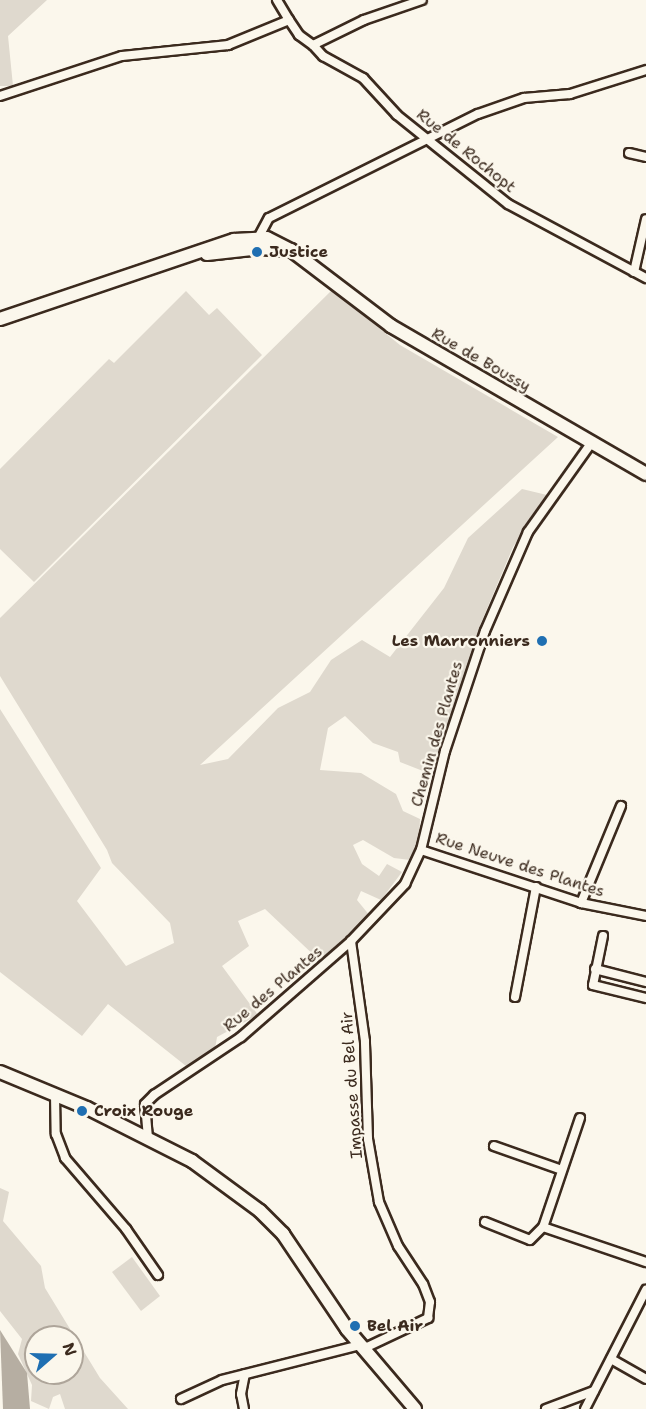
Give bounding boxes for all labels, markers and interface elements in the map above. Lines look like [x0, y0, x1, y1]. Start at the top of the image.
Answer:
street label: Rue de Rochopt [412, 105, 520, 197]
place label: Justice [269, 242, 328, 262]
marker: Justice [250, 245, 264, 259]
street label: Rue de Boussy [428, 324, 534, 396]
place label: Les Marronniers [392, 631, 530, 651]
marker: Les Marronniers [535, 634, 549, 648]
street label: Chemin des Plantes [407, 659, 467, 809]
street label: Rue Neuve des Plantes [433, 829, 607, 901]
street label: Rue des Plantes [220, 942, 326, 1036]
street label: Impasse du Bel Air [337, 1011, 367, 1159]
place label: Croix Rouge [94, 1101, 193, 1121]
marker: Croix Rouge [75, 1104, 89, 1118]
place label: Bel Air [367, 1316, 423, 1336]
marker: Bel Air [348, 1319, 362, 1333]
north arrow [24, 1325, 84, 1385]
text: N [57, 1340, 82, 1359]

